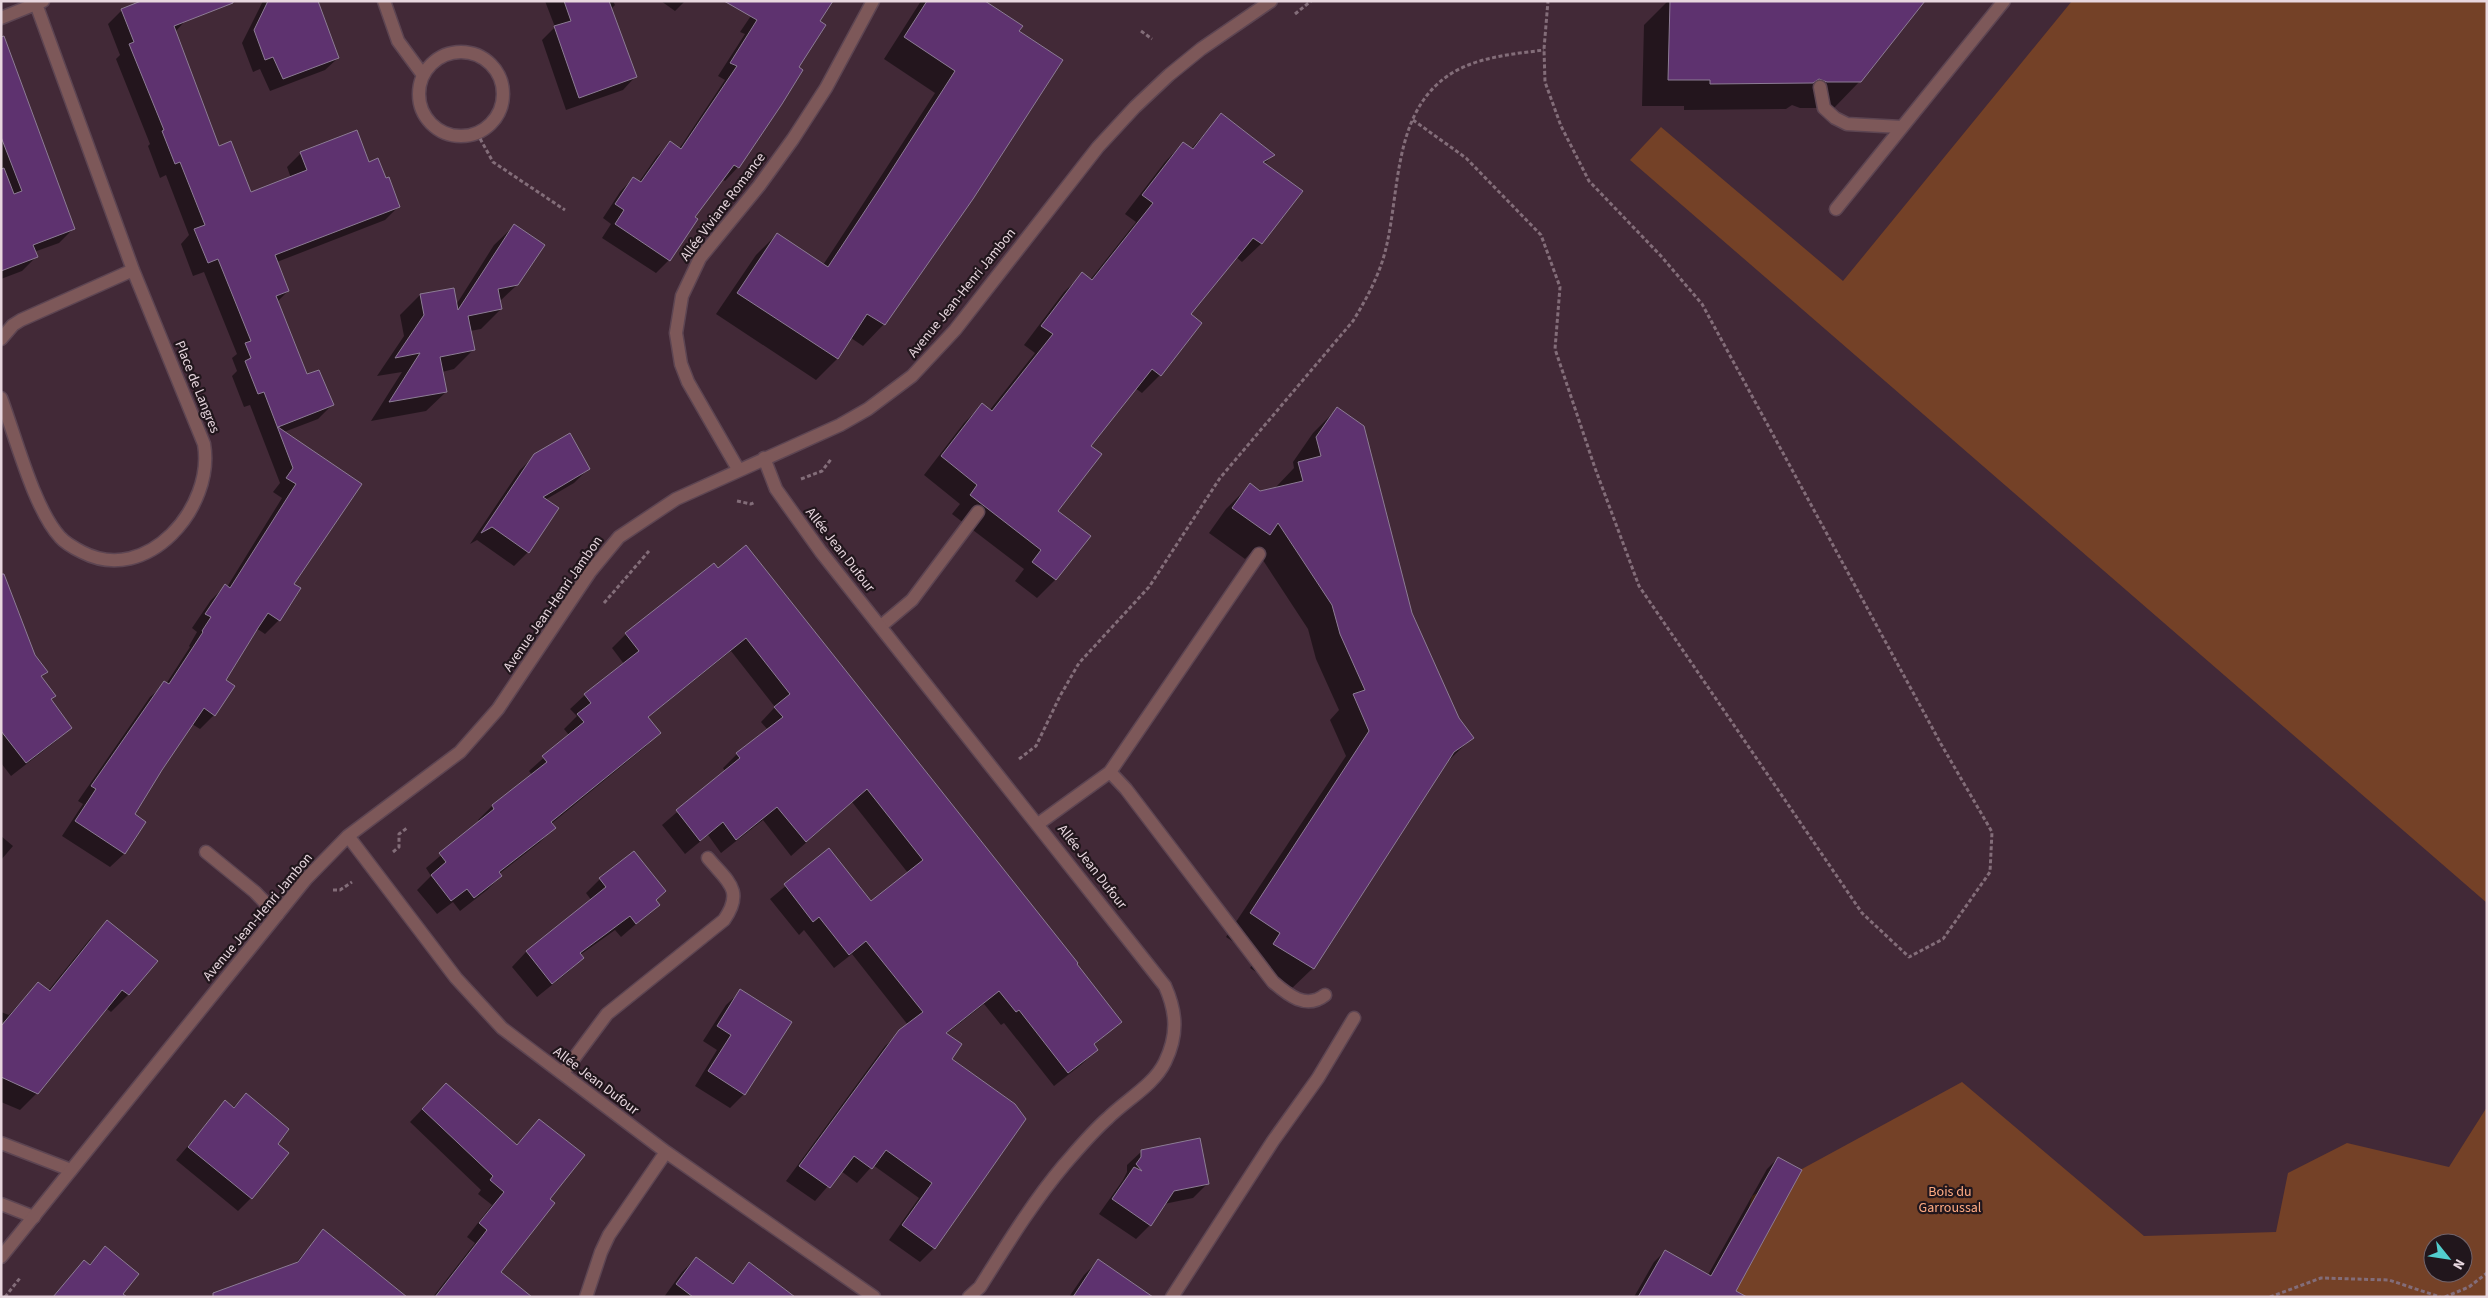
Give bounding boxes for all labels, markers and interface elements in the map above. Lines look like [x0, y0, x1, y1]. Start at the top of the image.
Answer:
street label: Allée Viviane Romance [676, 149, 771, 265]
street label: Avenue Jean-Henri Jambon [903, 224, 1021, 362]
street label: Place de Langres [169, 338, 225, 436]
street label: Allée Jean Dufour [801, 503, 880, 597]
street label: Avenue Jean-Henri Jambon [498, 532, 608, 676]
street label: Allée Jean Dufour [1053, 820, 1132, 914]
street label: Avenue Jean-Henri Jambon [198, 849, 318, 985]
street label: Allée Jean Dufour [549, 1042, 643, 1120]
park label: Bois du Garroussal [1919, 1182, 1982, 1218]
north arrow [2423, 1233, 2473, 1283]
text: N [2447, 1255, 2469, 1273]

